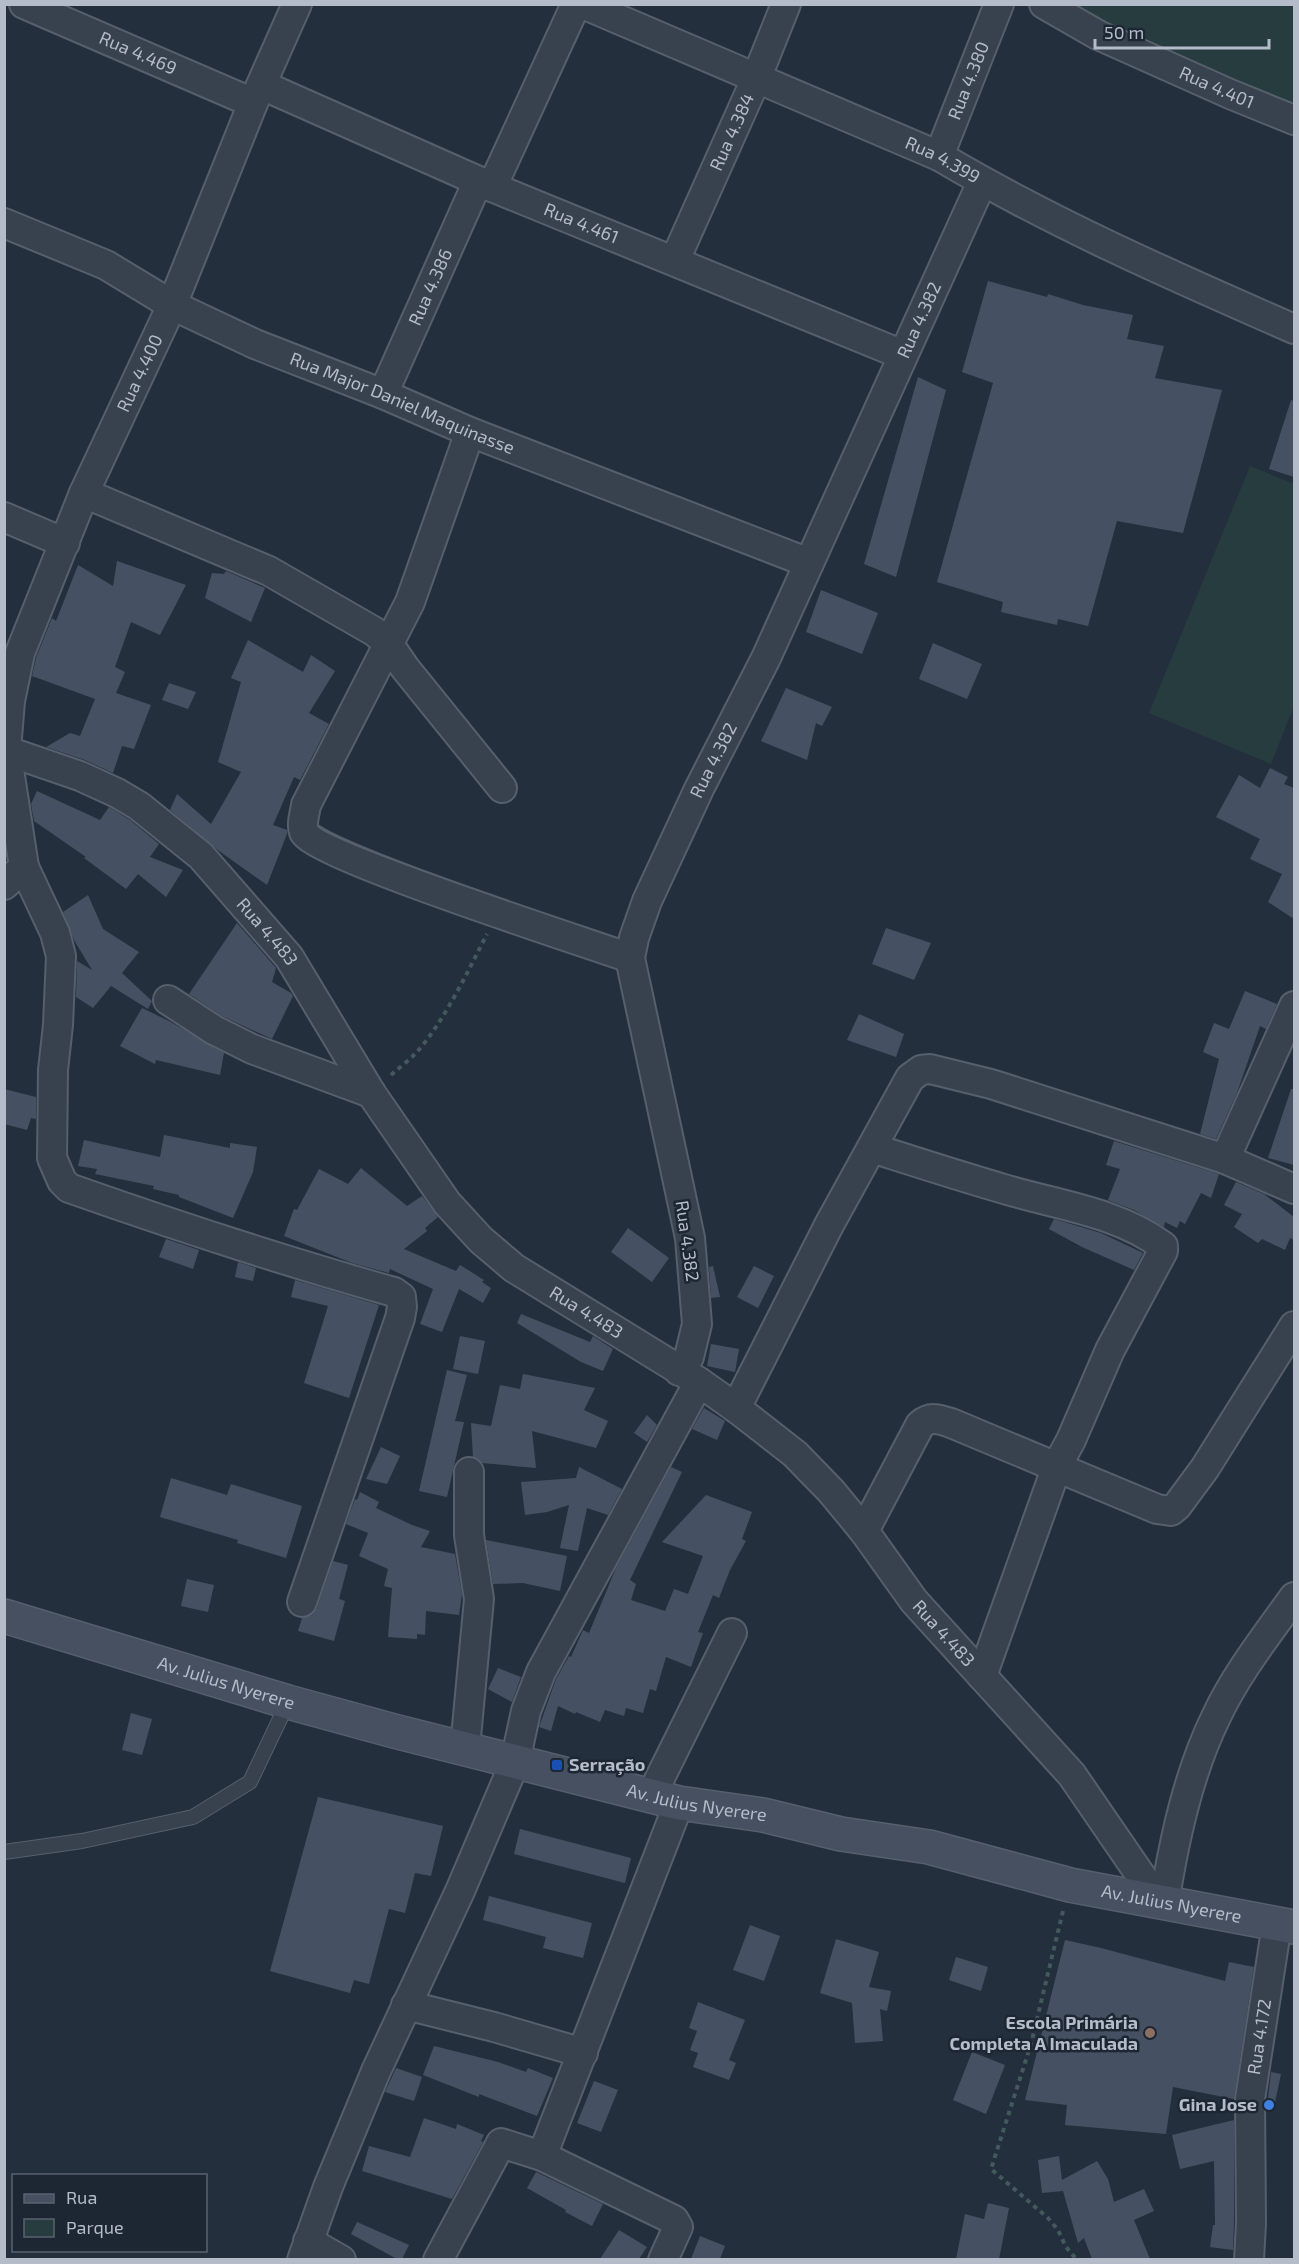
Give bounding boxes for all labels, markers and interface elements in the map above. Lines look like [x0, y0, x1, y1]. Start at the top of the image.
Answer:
scale bar [1095, 12, 1269, 50]
text: 50 m [1104, 21, 1144, 43]
street label: Rua 4.469 [96, 26, 180, 79]
street label: Rua 4.380 [942, 38, 993, 123]
street label: Rua 4.401 [1176, 61, 1258, 113]
street label: Rua 4.384 [704, 90, 758, 174]
street label: Rua 4.399 [902, 131, 984, 187]
street label: Rua 4.461 [541, 197, 622, 248]
street label: Rua 4.386 [403, 245, 456, 329]
street label: Rua 4.382 [892, 278, 945, 361]
street label: Rua 4.400 [112, 331, 167, 415]
street label: Rua Major Daniel Maquinasse [287, 347, 518, 458]
street label: Rua 4.382 [684, 719, 741, 801]
street label: Rua 4.483 [233, 893, 303, 969]
street label: Rua 4.382 [671, 1199, 705, 1283]
street label: Rua 4.483 [546, 1281, 628, 1343]
street label: Rua 4.483 [908, 1595, 980, 1671]
street label: Av. Julius Nyerere [155, 1651, 297, 1713]
place label: Serração [569, 1753, 645, 1776]
marker: Serração [550, 1758, 564, 1772]
street label: Av. Julius Nyerere [624, 1778, 768, 1825]
street label: Av. Julius Nyerere [1100, 1879, 1244, 1927]
street label: Rua 4.172 [1242, 1997, 1275, 2076]
place label: Escola Primária Completa A Imaculada [949, 2011, 1138, 2054]
marker: Escola Primária Completa A Imaculada [1143, 2026, 1157, 2040]
place label: Gina Jose [1179, 2093, 1257, 2115]
marker: Gina Jose [1262, 2098, 1276, 2112]
legend [12, 2174, 207, 2252]
text: Rua [66, 2186, 97, 2208]
text: Parque [66, 2216, 124, 2238]

